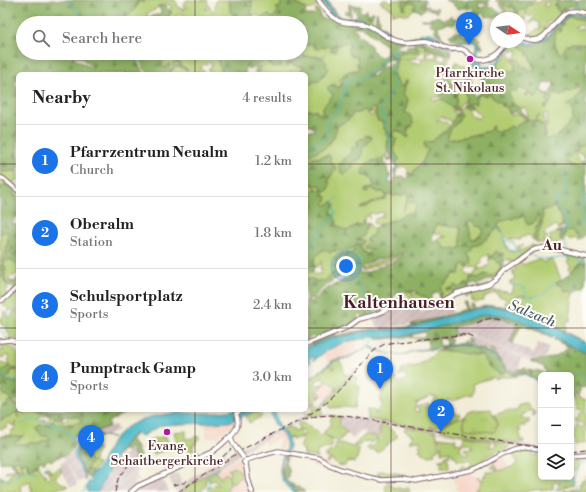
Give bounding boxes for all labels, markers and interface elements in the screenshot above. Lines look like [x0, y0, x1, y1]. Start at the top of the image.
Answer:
pin: 3 [456, 12, 482, 45]
north arrow [490, 12, 526, 48]
search box [16, 16, 308, 60]
icon: search [30, 27, 52, 49]
text: Search here [62, 29, 142, 48]
marker: Pfarrkirche St. Nikolaus [465, 54, 475, 64]
place label: Pfarrkirche St. Nikolaus [435, 65, 505, 96]
text: Nearby [32, 87, 91, 109]
text: 4 results [242, 90, 292, 106]
text: Pfarrzentrum Neualm [70, 143, 228, 162]
text: 1 [42, 153, 48, 169]
text: 1.2 km [255, 153, 292, 169]
text: Church [70, 162, 114, 178]
text: Oberalm [70, 215, 134, 234]
text: 2 [41, 225, 49, 241]
text: 1.8 km [254, 225, 292, 241]
text: Station [70, 234, 113, 250]
district label: Au [541, 236, 563, 255]
your location [336, 256, 356, 276]
text: Schulsportplatz [70, 287, 183, 306]
district label: Kaltenhausen [343, 292, 455, 314]
water label: Salzach [506, 296, 558, 332]
text: 3 [41, 297, 49, 313]
text: 2.4 km [253, 297, 292, 313]
text: Sports [70, 306, 109, 322]
pin: 1 [367, 356, 393, 389]
text: Pumptrack Gamp [70, 359, 196, 378]
text: 4 [41, 369, 49, 385]
text: 3.0 km [252, 369, 292, 385]
map controls [538, 372, 574, 480]
button: + [538, 372, 574, 408]
text: Sports [70, 378, 109, 394]
pin: 2 [428, 399, 454, 432]
button: − [538, 408, 574, 444]
pin: 4 [78, 425, 104, 458]
marker: Evang. Schaitbergerkirche [162, 427, 172, 437]
place label: Evang. Schaitbergerkirche [111, 438, 224, 469]
button: layers [538, 444, 574, 480]

